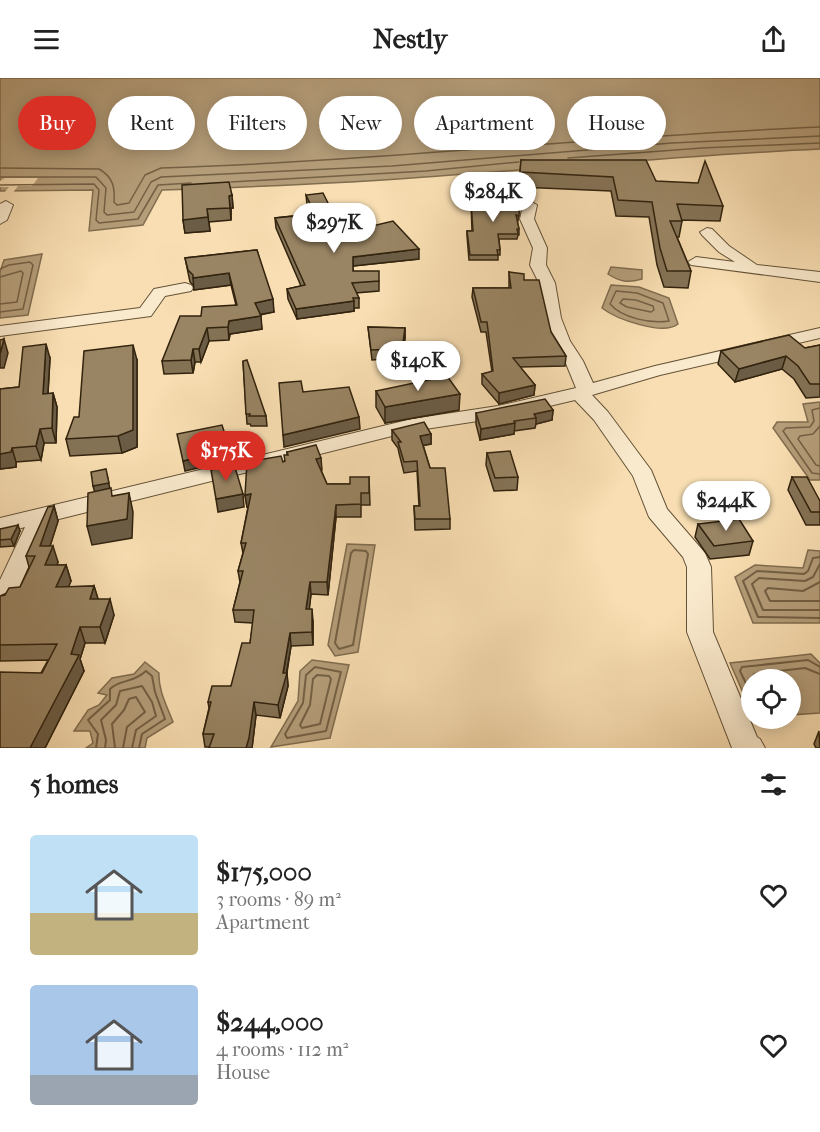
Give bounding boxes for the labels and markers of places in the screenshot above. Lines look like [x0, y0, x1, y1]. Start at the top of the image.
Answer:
pin: $284K [451, 172, 535, 223]
pin: $297K [292, 203, 376, 254]
pin: $140K [376, 341, 460, 392]
pin: $175K [184, 431, 268, 482]
pin: $244K [684, 481, 768, 532]

